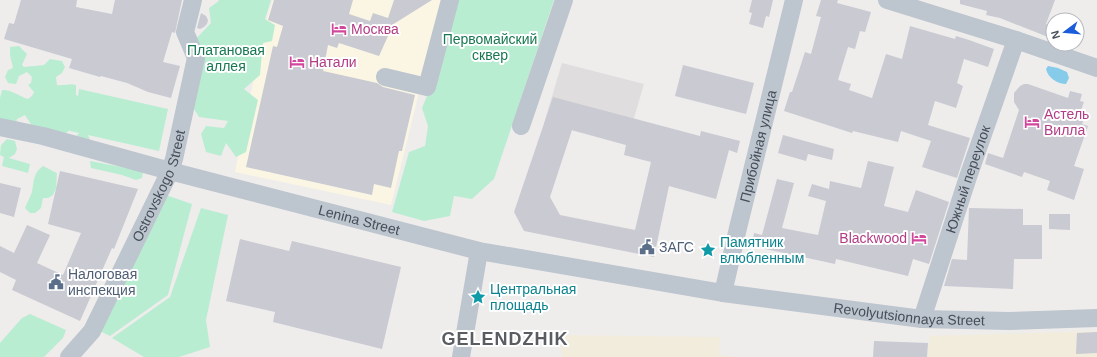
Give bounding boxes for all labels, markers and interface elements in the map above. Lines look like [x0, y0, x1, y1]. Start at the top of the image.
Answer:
north arrow [1045, 12, 1085, 52]
hotel icon: Москва [330, 20, 348, 38]
place label: Москва [351, 21, 399, 37]
text: N [1049, 29, 1062, 40]
park label: Первомайский сквер [443, 31, 537, 63]
park label: Платановая аллея [187, 42, 265, 74]
hotel icon: Натали [288, 53, 306, 71]
place label: Натали [309, 54, 357, 70]
street label: Прибойная улица [737, 88, 780, 204]
place label: Астель Вилла [1044, 106, 1089, 138]
hotel icon: Астель Вилла [1023, 113, 1041, 131]
street label: Южный переулок [942, 122, 994, 235]
street label: Ostrovskogo Street [129, 128, 188, 244]
street label: Lenina Street [317, 202, 402, 238]
hotel icon: Blackwood [910, 229, 928, 247]
place label: Blackwood [839, 230, 907, 246]
place label: Памятник влюбленным [720, 234, 804, 266]
public building icon: ЗАГС [638, 238, 656, 256]
place label: ЗАГС [659, 239, 694, 255]
place icon: Памятник влюбленным [699, 241, 717, 259]
place label: Налоговая инспекция [68, 266, 137, 298]
public building icon: Налоговая инспекция [47, 273, 65, 291]
place label: Центральная площадь [490, 281, 576, 313]
place icon: Центральная площадь [469, 288, 487, 306]
street label: Revolyutsionnaya Street [833, 300, 985, 328]
district label: GELENDZHIK [442, 329, 569, 349]

